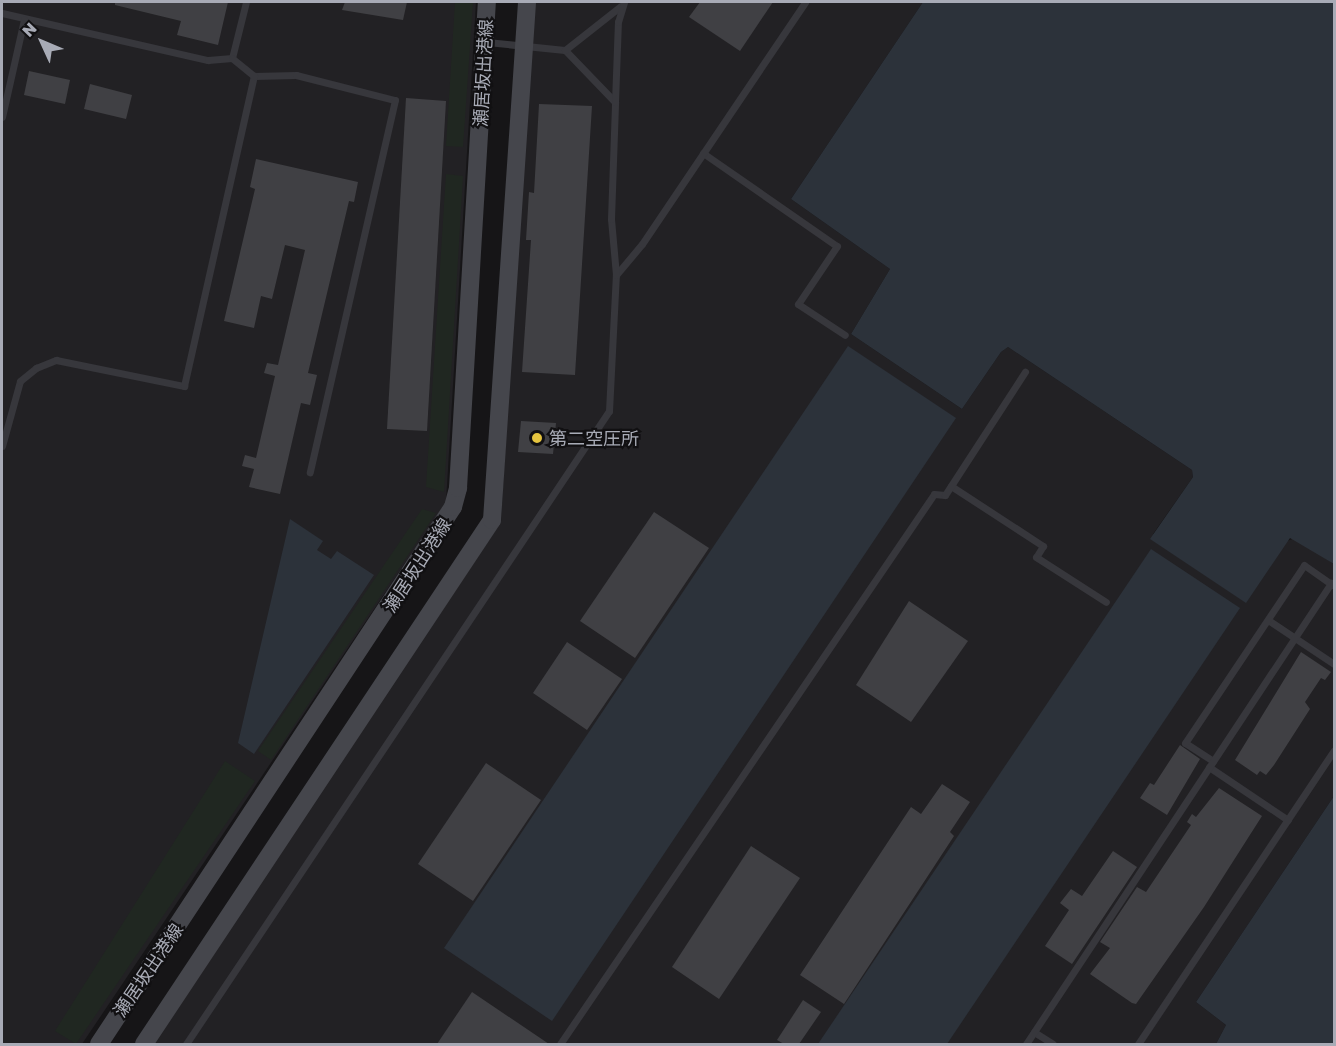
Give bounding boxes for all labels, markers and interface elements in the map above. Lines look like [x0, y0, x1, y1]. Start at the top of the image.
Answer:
north arrow [12, 12, 72, 72]
text: N [18, 18, 40, 41]
street label: 瀬居坂出港線 [469, 19, 497, 127]
place label: 第二空圧所 [549, 427, 639, 449]
marker: 第二空圧所 [530, 431, 544, 445]
street label: 瀬居坂出港線 [379, 514, 455, 616]
street label: 瀬居坂出港線 [109, 919, 187, 1021]

